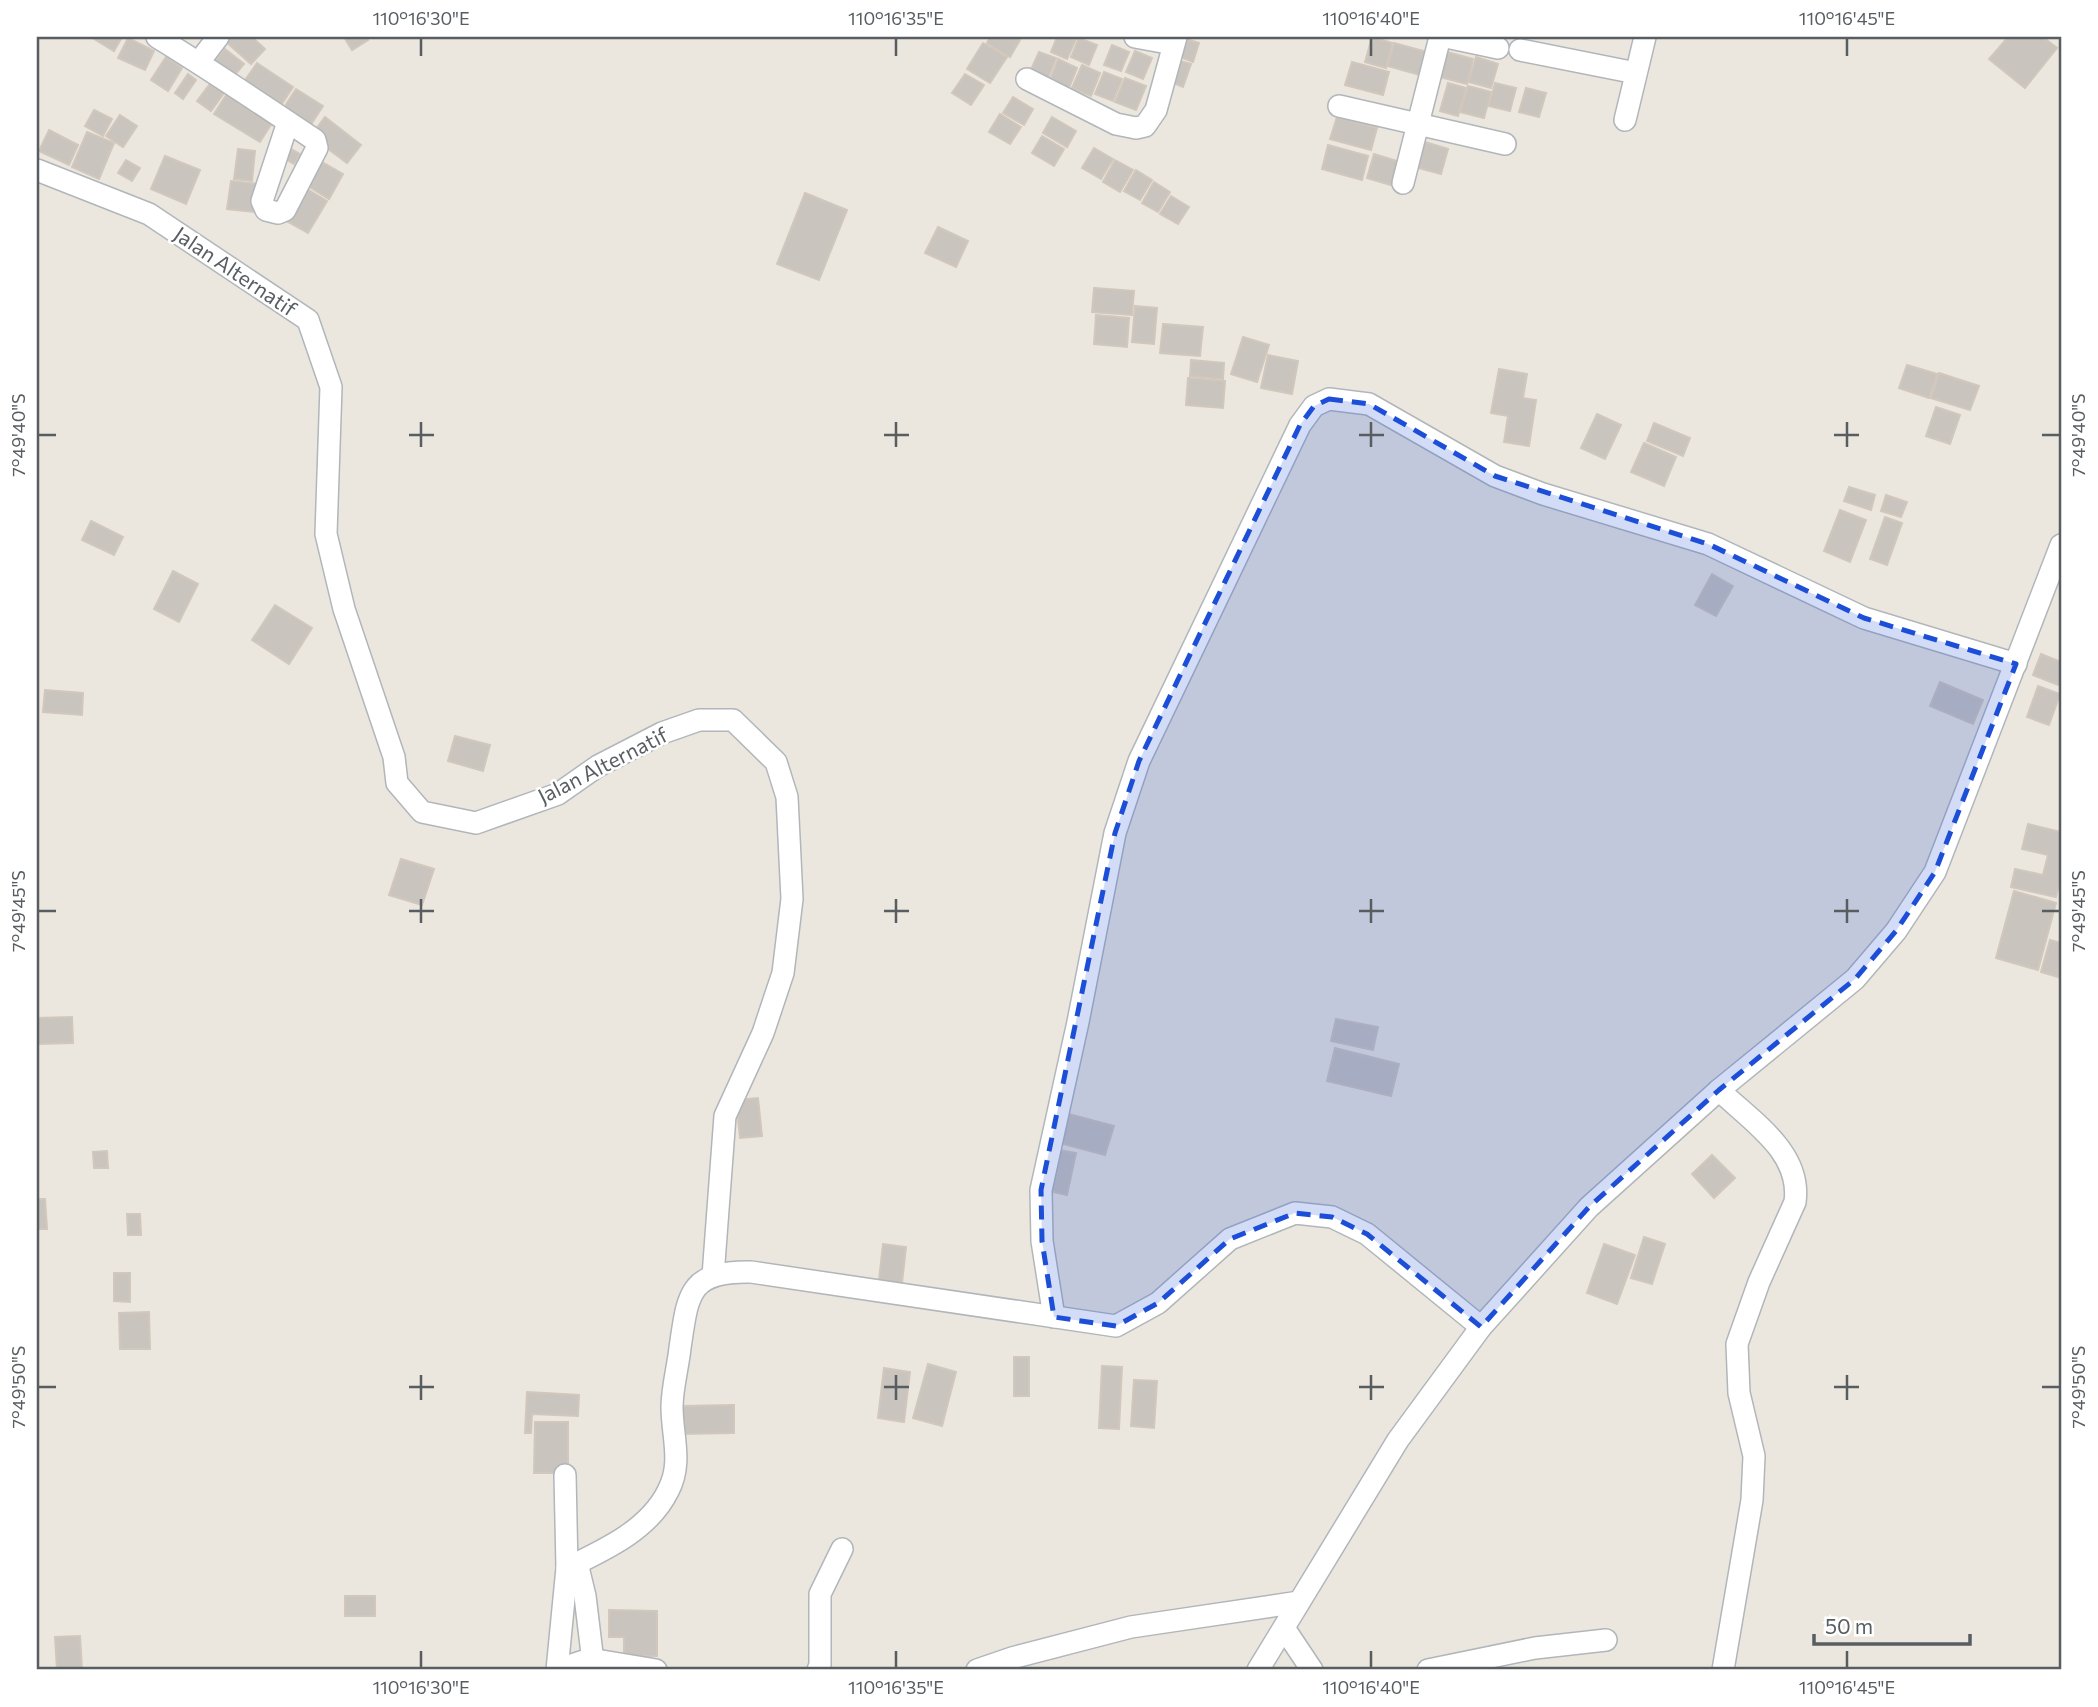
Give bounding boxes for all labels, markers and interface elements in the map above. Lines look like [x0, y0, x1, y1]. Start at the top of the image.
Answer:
text: 110°16'30"E [372, 7, 470, 29]
text: 110°16'35"E [848, 7, 944, 29]
text: 110°16'40"E [1322, 7, 1420, 29]
text: 110°16'45"E [1799, 7, 1895, 29]
street label: Jalan Alternatif [170, 221, 302, 321]
text: 7°49'40"S [7, 393, 29, 477]
text: 7°49'40"S [2067, 393, 2089, 477]
street label: Jalan Alternatif [533, 721, 672, 808]
text: 7°49'45"S [7, 870, 29, 952]
text: 7°49'45"S [2067, 870, 2089, 952]
text: 7°49'50"S [7, 1346, 29, 1428]
text: 7°49'50"S [2067, 1346, 2089, 1428]
scale bar [1814, 1602, 1970, 1646]
text: 50 m [1825, 1613, 1873, 1638]
text: 110°16'30"E [372, 1676, 470, 1698]
text: 110°16'35"E [848, 1676, 944, 1698]
text: 110°16'40"E [1322, 1676, 1420, 1698]
text: 110°16'45"E [1799, 1676, 1895, 1698]

